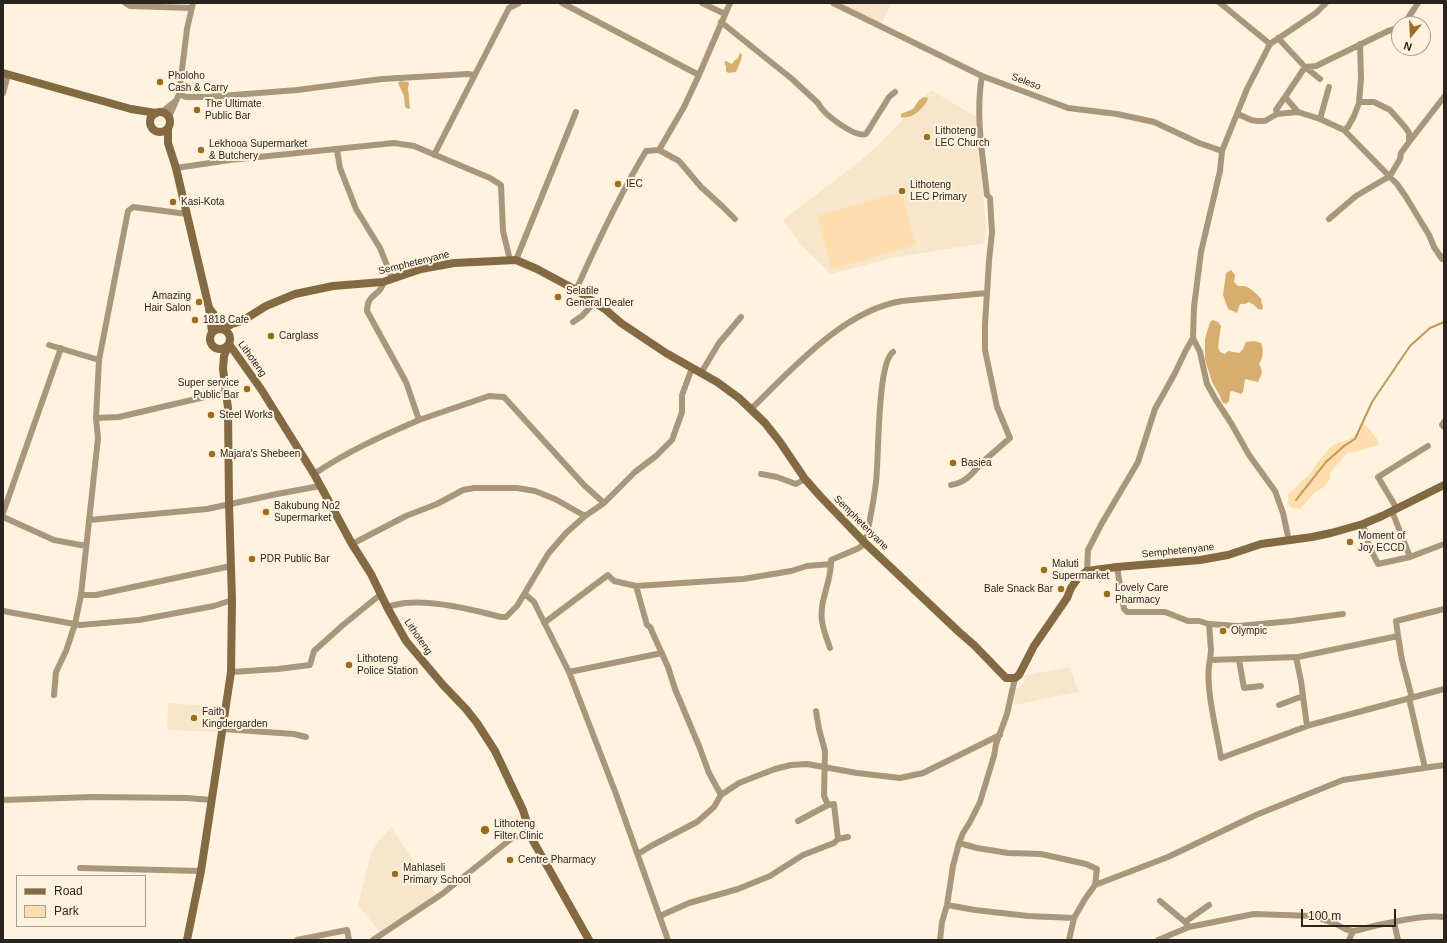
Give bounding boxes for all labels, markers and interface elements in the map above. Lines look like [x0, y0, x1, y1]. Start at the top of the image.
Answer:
north arrow [1391, 16, 1431, 56]
text: N [1402, 40, 1413, 53]
place label: Pholoho Cash & Carry [168, 70, 228, 94]
street label: Seleso [1010, 71, 1042, 93]
marker: Pholoho Cash & Carry [155, 77, 165, 87]
place label: The Ultimate Public Bar [205, 98, 262, 122]
marker: The Ultimate Public Bar [192, 105, 202, 115]
place label: Lithoteng LEC Church [935, 125, 989, 148]
marker: Lithoteng LEC Church [922, 132, 932, 142]
place label: Lekhooa Supermarket & Butchery [209, 138, 307, 162]
marker: Lekhooa Supermarket & Butchery [196, 145, 206, 155]
place label: IEC [626, 178, 643, 190]
marker: IEC [613, 179, 623, 189]
place label: Lithoteng LEC Primary [910, 179, 967, 202]
marker: Lithoteng LEC Primary [897, 186, 907, 196]
place label: Kasi-Kota [181, 196, 224, 208]
marker: Kasi-Kota [168, 197, 178, 207]
street label: Semphetenyane [377, 248, 451, 278]
place label: Selatile General Dealer [566, 285, 634, 308]
place label: Amazing Hair Salon [144, 290, 191, 314]
marker: Selatile General Dealer [553, 292, 563, 302]
marker: Amazing Hair Salon [194, 297, 204, 307]
place label: 1818 Cafe [203, 314, 249, 326]
marker: 1818 Cafe [190, 315, 200, 325]
place label: Carglass [279, 330, 318, 342]
marker: Carglass [266, 331, 276, 341]
street label: Lithoteng [235, 339, 269, 379]
place label: Super service Public Bar [178, 377, 239, 400]
marker: Super service Public Bar [242, 384, 252, 394]
place label: Steel Works [219, 409, 273, 421]
marker: Steel Works [206, 410, 216, 420]
place label: Majara's Shebeen [220, 448, 300, 460]
marker: Majara's Shebeen [207, 449, 217, 459]
place label: Basiea [961, 457, 992, 469]
marker: Basiea [948, 458, 958, 468]
street label: Semphetenyane [831, 493, 891, 553]
place label: Bakubung No2 Supermarket [274, 500, 340, 524]
marker: Bakubung No2 Supermarket [261, 507, 271, 517]
place label: Moment of Joy ECCD [1358, 530, 1405, 554]
marker: Moment of Joy ECCD [1345, 537, 1355, 547]
street label: Semphetenyane [1141, 541, 1215, 561]
place label: PDR Public Bar [260, 553, 329, 565]
marker: PDR Public Bar [247, 554, 257, 564]
place label: Maluti Supermarket [1052, 558, 1109, 582]
marker: Maluti Supermarket [1039, 565, 1049, 575]
place label: Lovely Care Pharmacy [1115, 582, 1168, 606]
place label: Bale Snack Bar [984, 583, 1053, 595]
marker: Bale Snack Bar [1056, 584, 1066, 594]
marker: Lovely Care Pharmacy [1102, 589, 1112, 599]
street label: Lithoteng [401, 617, 435, 657]
place label: Olympic [1231, 625, 1267, 637]
marker: Olympic [1218, 626, 1228, 636]
place label: Lithoteng Police Station [357, 653, 418, 676]
marker: Lithoteng Police Station [344, 660, 354, 670]
place label: Faith Kingdergarden [202, 706, 268, 730]
marker: Faith Kingdergarden [189, 713, 199, 723]
place label: Lithoteng Filter Clinic [494, 818, 543, 842]
marker: Lithoteng Filter Clinic [479, 824, 491, 836]
place label: Centre Pharmacy [518, 854, 596, 866]
marker: Centre Pharmacy [505, 855, 515, 865]
place label: Mahlaseli Primary School [403, 862, 471, 886]
marker: Mahlaseli Primary School [390, 869, 400, 879]
legend [16, 875, 146, 927]
text: Road [54, 884, 83, 898]
scale bar [1303, 901, 1398, 927]
text: Park [54, 904, 79, 918]
text: 100 m [1308, 909, 1341, 923]

